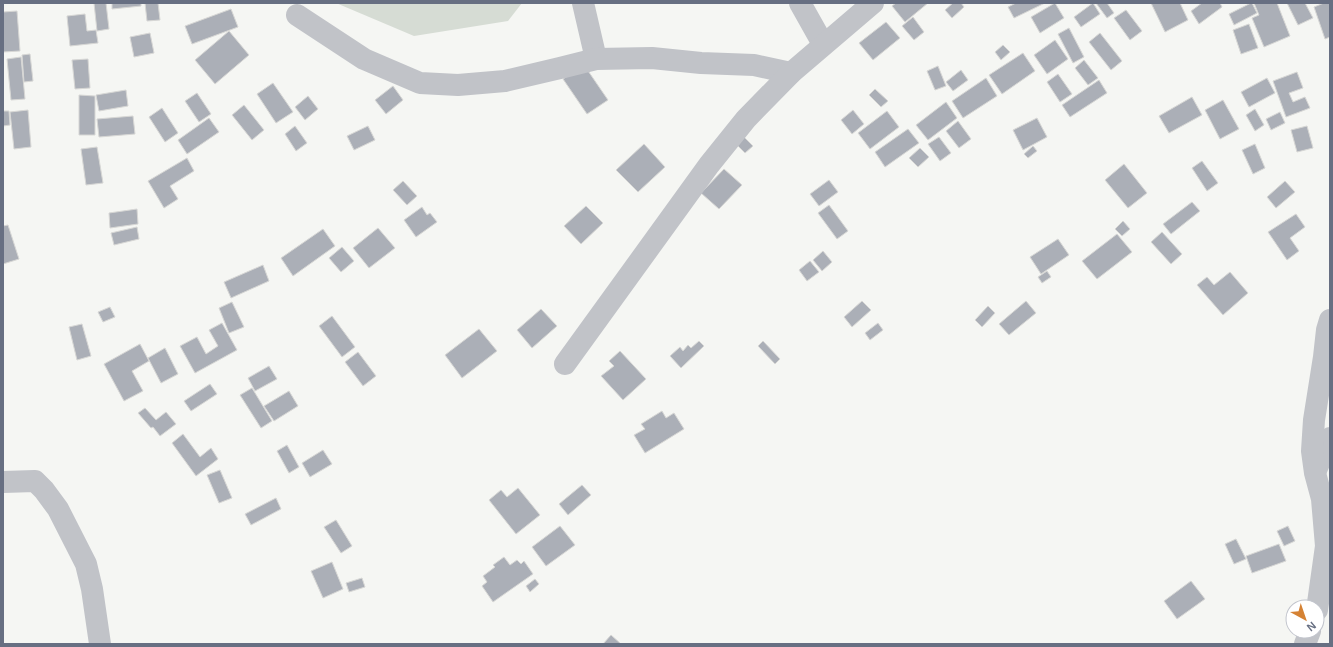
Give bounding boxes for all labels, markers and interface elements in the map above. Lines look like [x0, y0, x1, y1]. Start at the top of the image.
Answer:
north arrow [1285, 599, 1325, 639]
text: N [1304, 620, 1318, 634]

